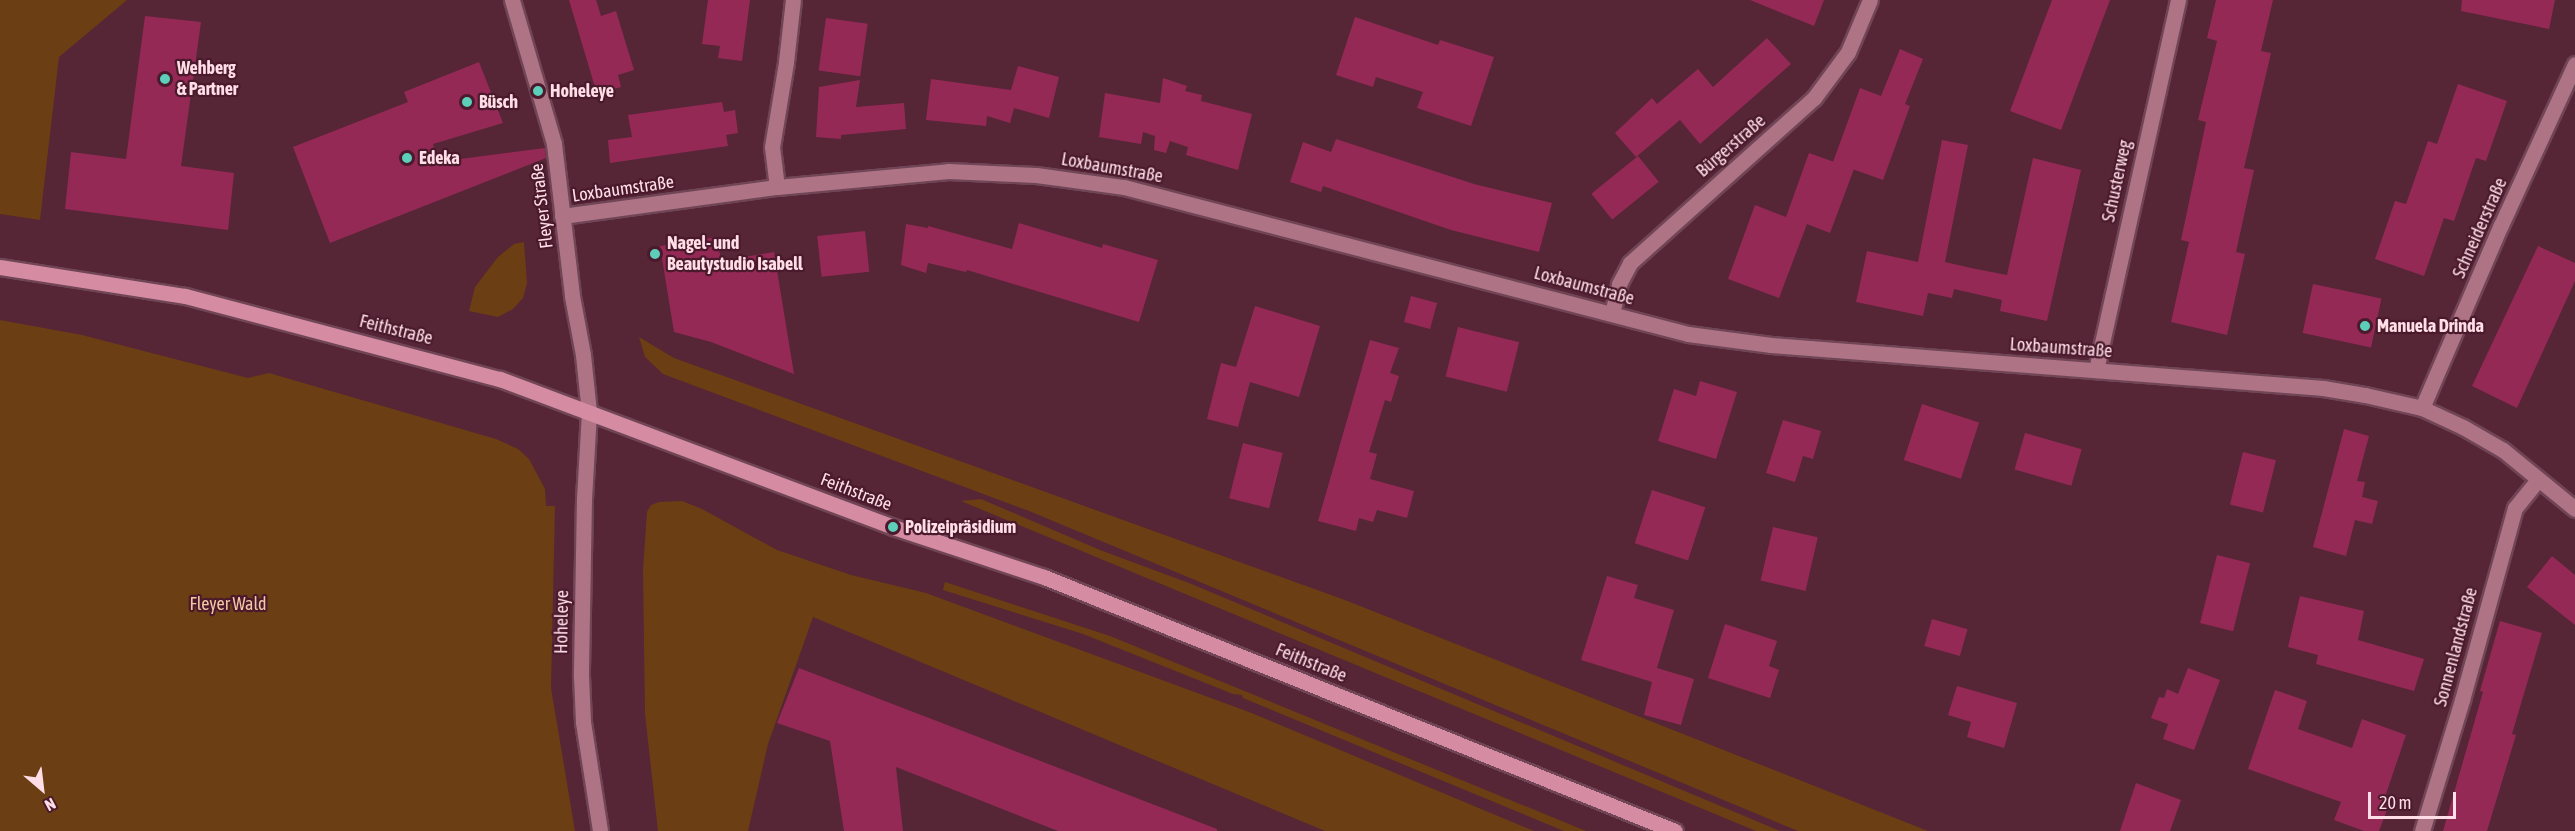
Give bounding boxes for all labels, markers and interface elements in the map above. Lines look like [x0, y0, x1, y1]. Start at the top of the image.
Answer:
place label: Wehberg & Partner [177, 58, 238, 100]
marker: Wehberg & Partner [158, 72, 172, 86]
place label: Hoheleye [550, 80, 614, 102]
marker: Hoheleye [531, 84, 545, 98]
place label: Büsch [479, 91, 518, 113]
marker: Büsch [460, 95, 474, 109]
street label: Bürgerstraße [1692, 110, 1770, 182]
street label: Schusterweg [2098, 138, 2136, 224]
place label: Edeka [419, 147, 460, 169]
street label: Loxbaumstraße [1060, 148, 1164, 188]
marker: Edeka [400, 151, 414, 165]
street label: Fleyer Straße [526, 162, 558, 250]
street label: Loxbaumstraße [571, 171, 675, 207]
street label: Schneiderstraße [2448, 175, 2512, 281]
place label: Nagel- und Beautystudio Isabell [667, 233, 803, 276]
marker: Nagel- und Beautystudio Isabell [648, 247, 662, 261]
street label: Loxbaumstraße [1532, 262, 1636, 310]
street label: Feithstraße [357, 310, 435, 350]
place label: Manuela Drinda [2377, 315, 2484, 337]
marker: Manuela Drinda [2358, 319, 2372, 333]
street label: Loxbaumstraße [2009, 334, 2113, 362]
street label: Feithstraße [817, 469, 895, 515]
place label: Polizeipräsidium [905, 516, 1016, 538]
marker: Polizeipräsidium [886, 520, 900, 534]
street label: Sonnenlandstraße [2430, 585, 2482, 709]
street label: Hoheleye [551, 590, 573, 654]
park label: Fleyer Wald [189, 593, 267, 615]
street label: Feithstraße [1272, 639, 1350, 687]
north arrow [12, 759, 72, 819]
scale bar [2371, 780, 2460, 818]
text: 20 m [2379, 792, 2411, 813]
text: N [42, 795, 59, 815]

